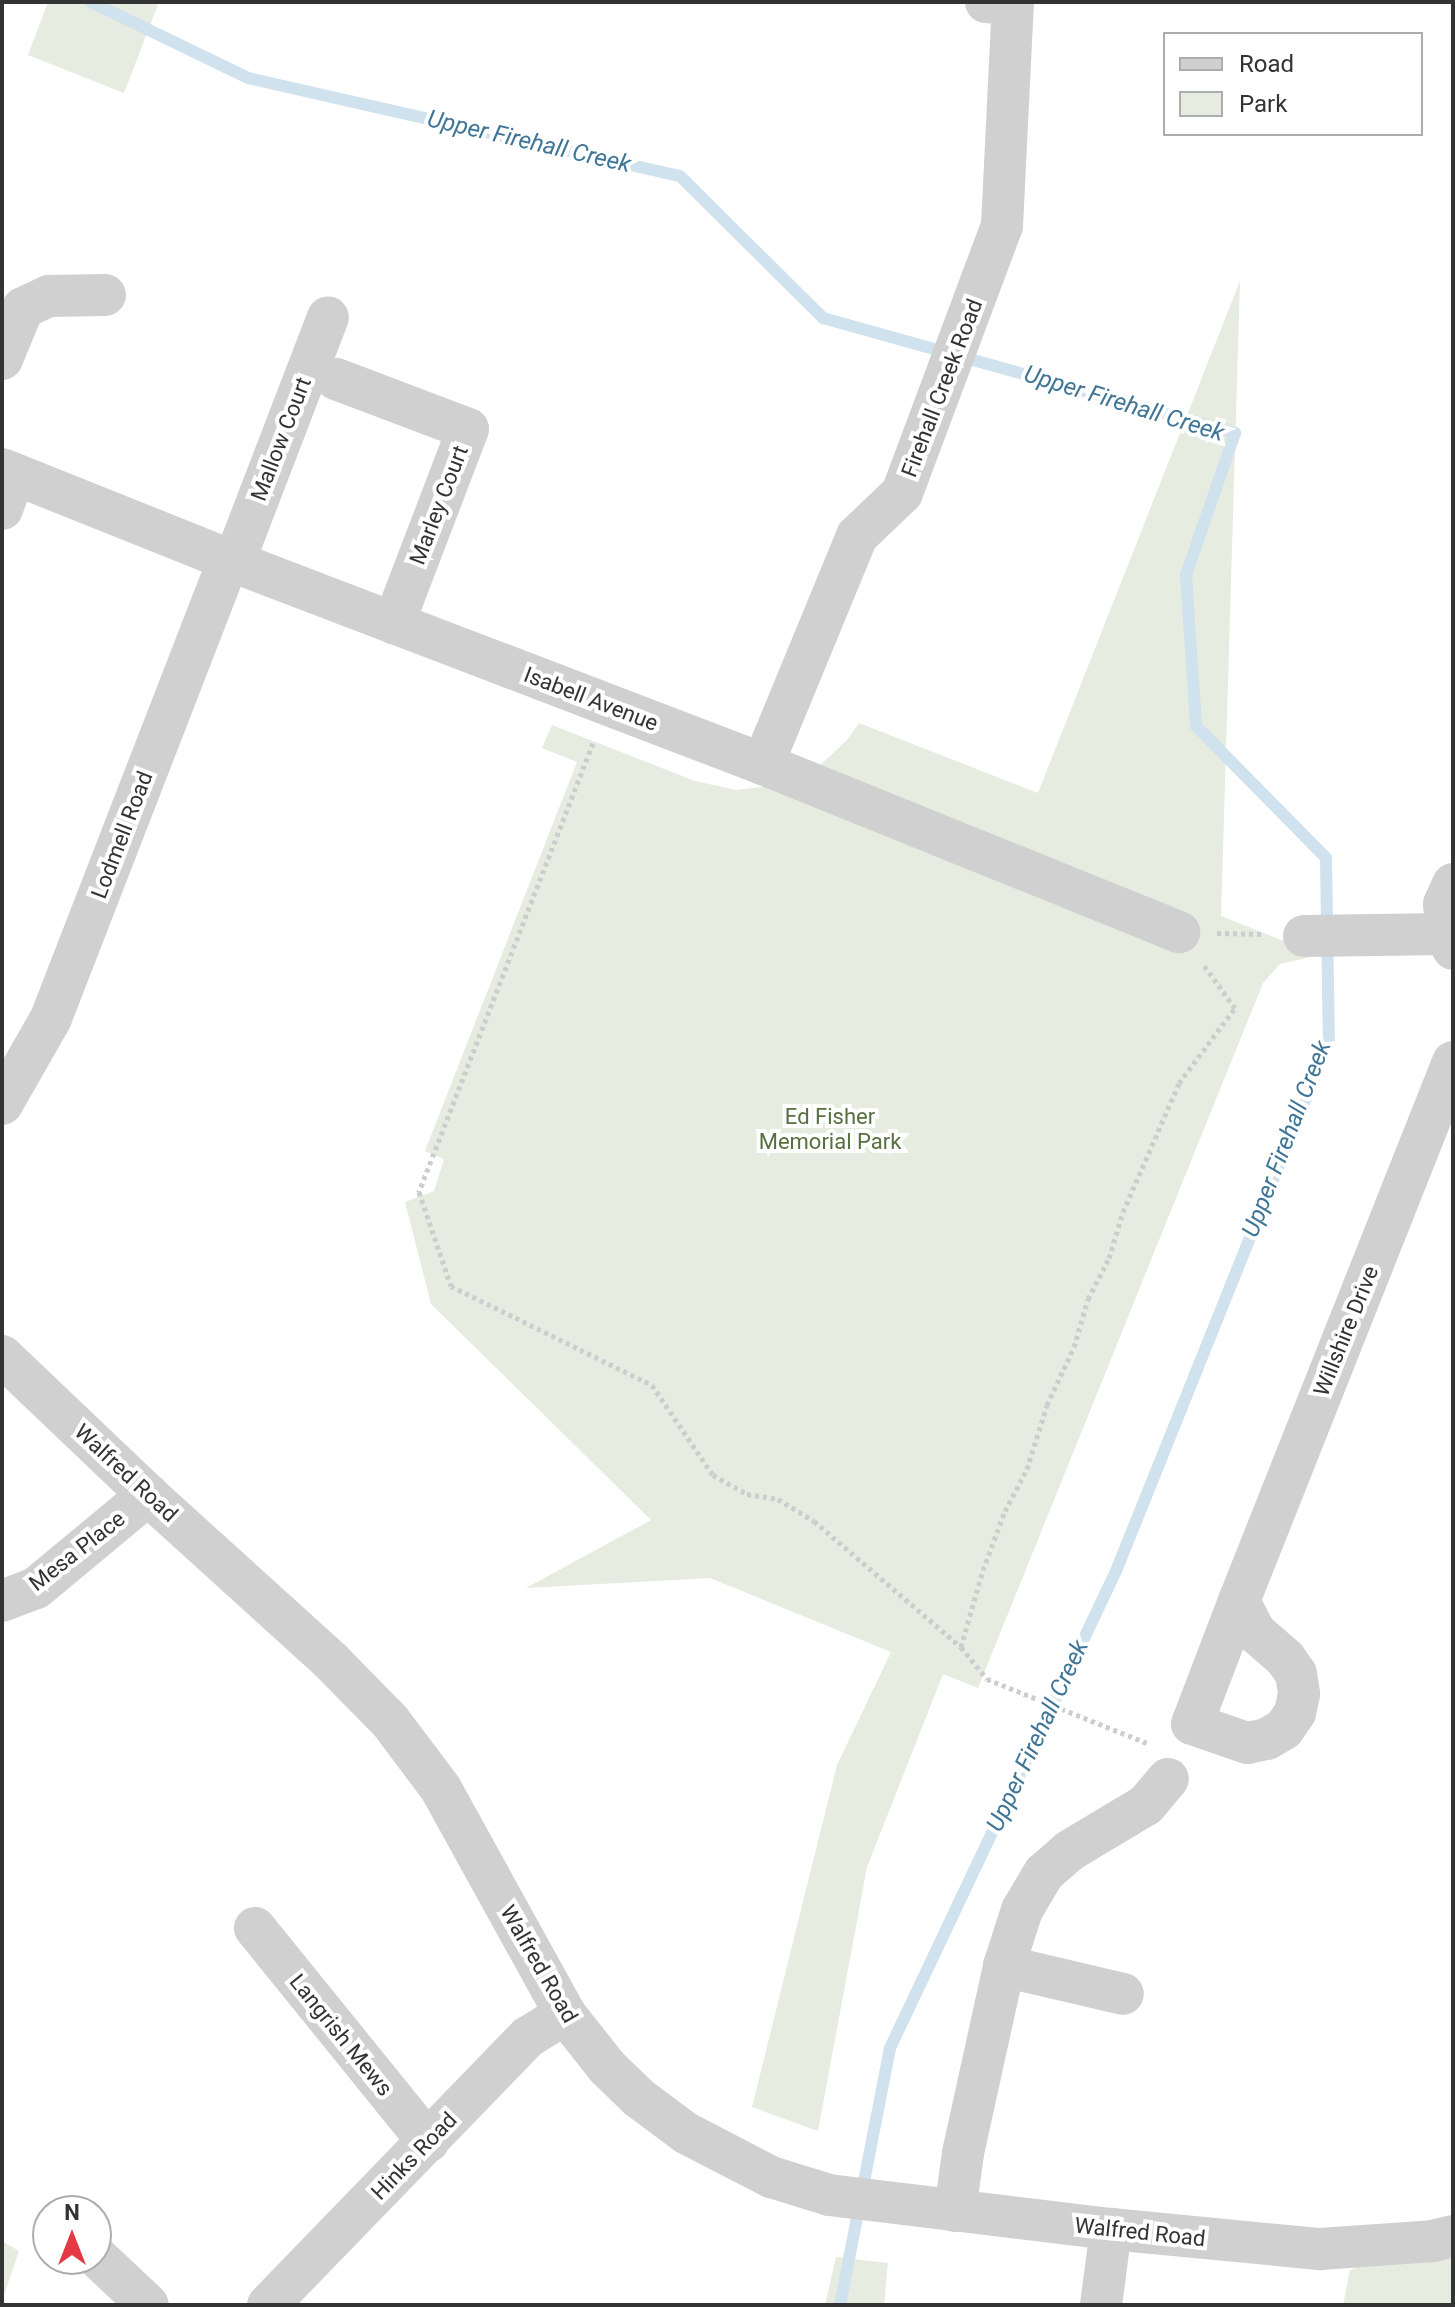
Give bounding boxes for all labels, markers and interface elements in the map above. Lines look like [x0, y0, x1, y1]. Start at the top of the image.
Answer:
legend [1163, 32, 1423, 136]
text: Road [1239, 50, 1294, 78]
text: Park [1239, 90, 1287, 118]
water label: Upper Firehall Creek [424, 105, 634, 179]
street label: Firehall Creek Road [896, 295, 988, 481]
water label: Upper Firehall Creek [1020, 360, 1228, 448]
street label: Mallow Court [245, 373, 317, 505]
street label: Marley Court [404, 442, 474, 568]
street label: Isabell Avenue [520, 661, 662, 737]
street label: Lodmell Road [86, 768, 158, 902]
water label: Upper Firehall Creek [1236, 1037, 1338, 1241]
park label: Ed Fisher Memorial Park [759, 1103, 901, 1154]
street label: Willshire Drive [1308, 1262, 1384, 1400]
street label: Walfred Road [69, 1419, 183, 1527]
street label: Mesa Place [24, 1505, 130, 1597]
water label: Upper Firehall Creek [981, 1636, 1095, 1836]
street label: Walfred Road [495, 1901, 583, 2027]
street label: Langrish Mews [284, 1969, 398, 2101]
street label: Hinks Road [366, 2107, 462, 2205]
north arrow [32, 2195, 112, 2275]
text: N [64, 2200, 80, 2225]
street label: Walfred Road [1073, 2212, 1207, 2252]

